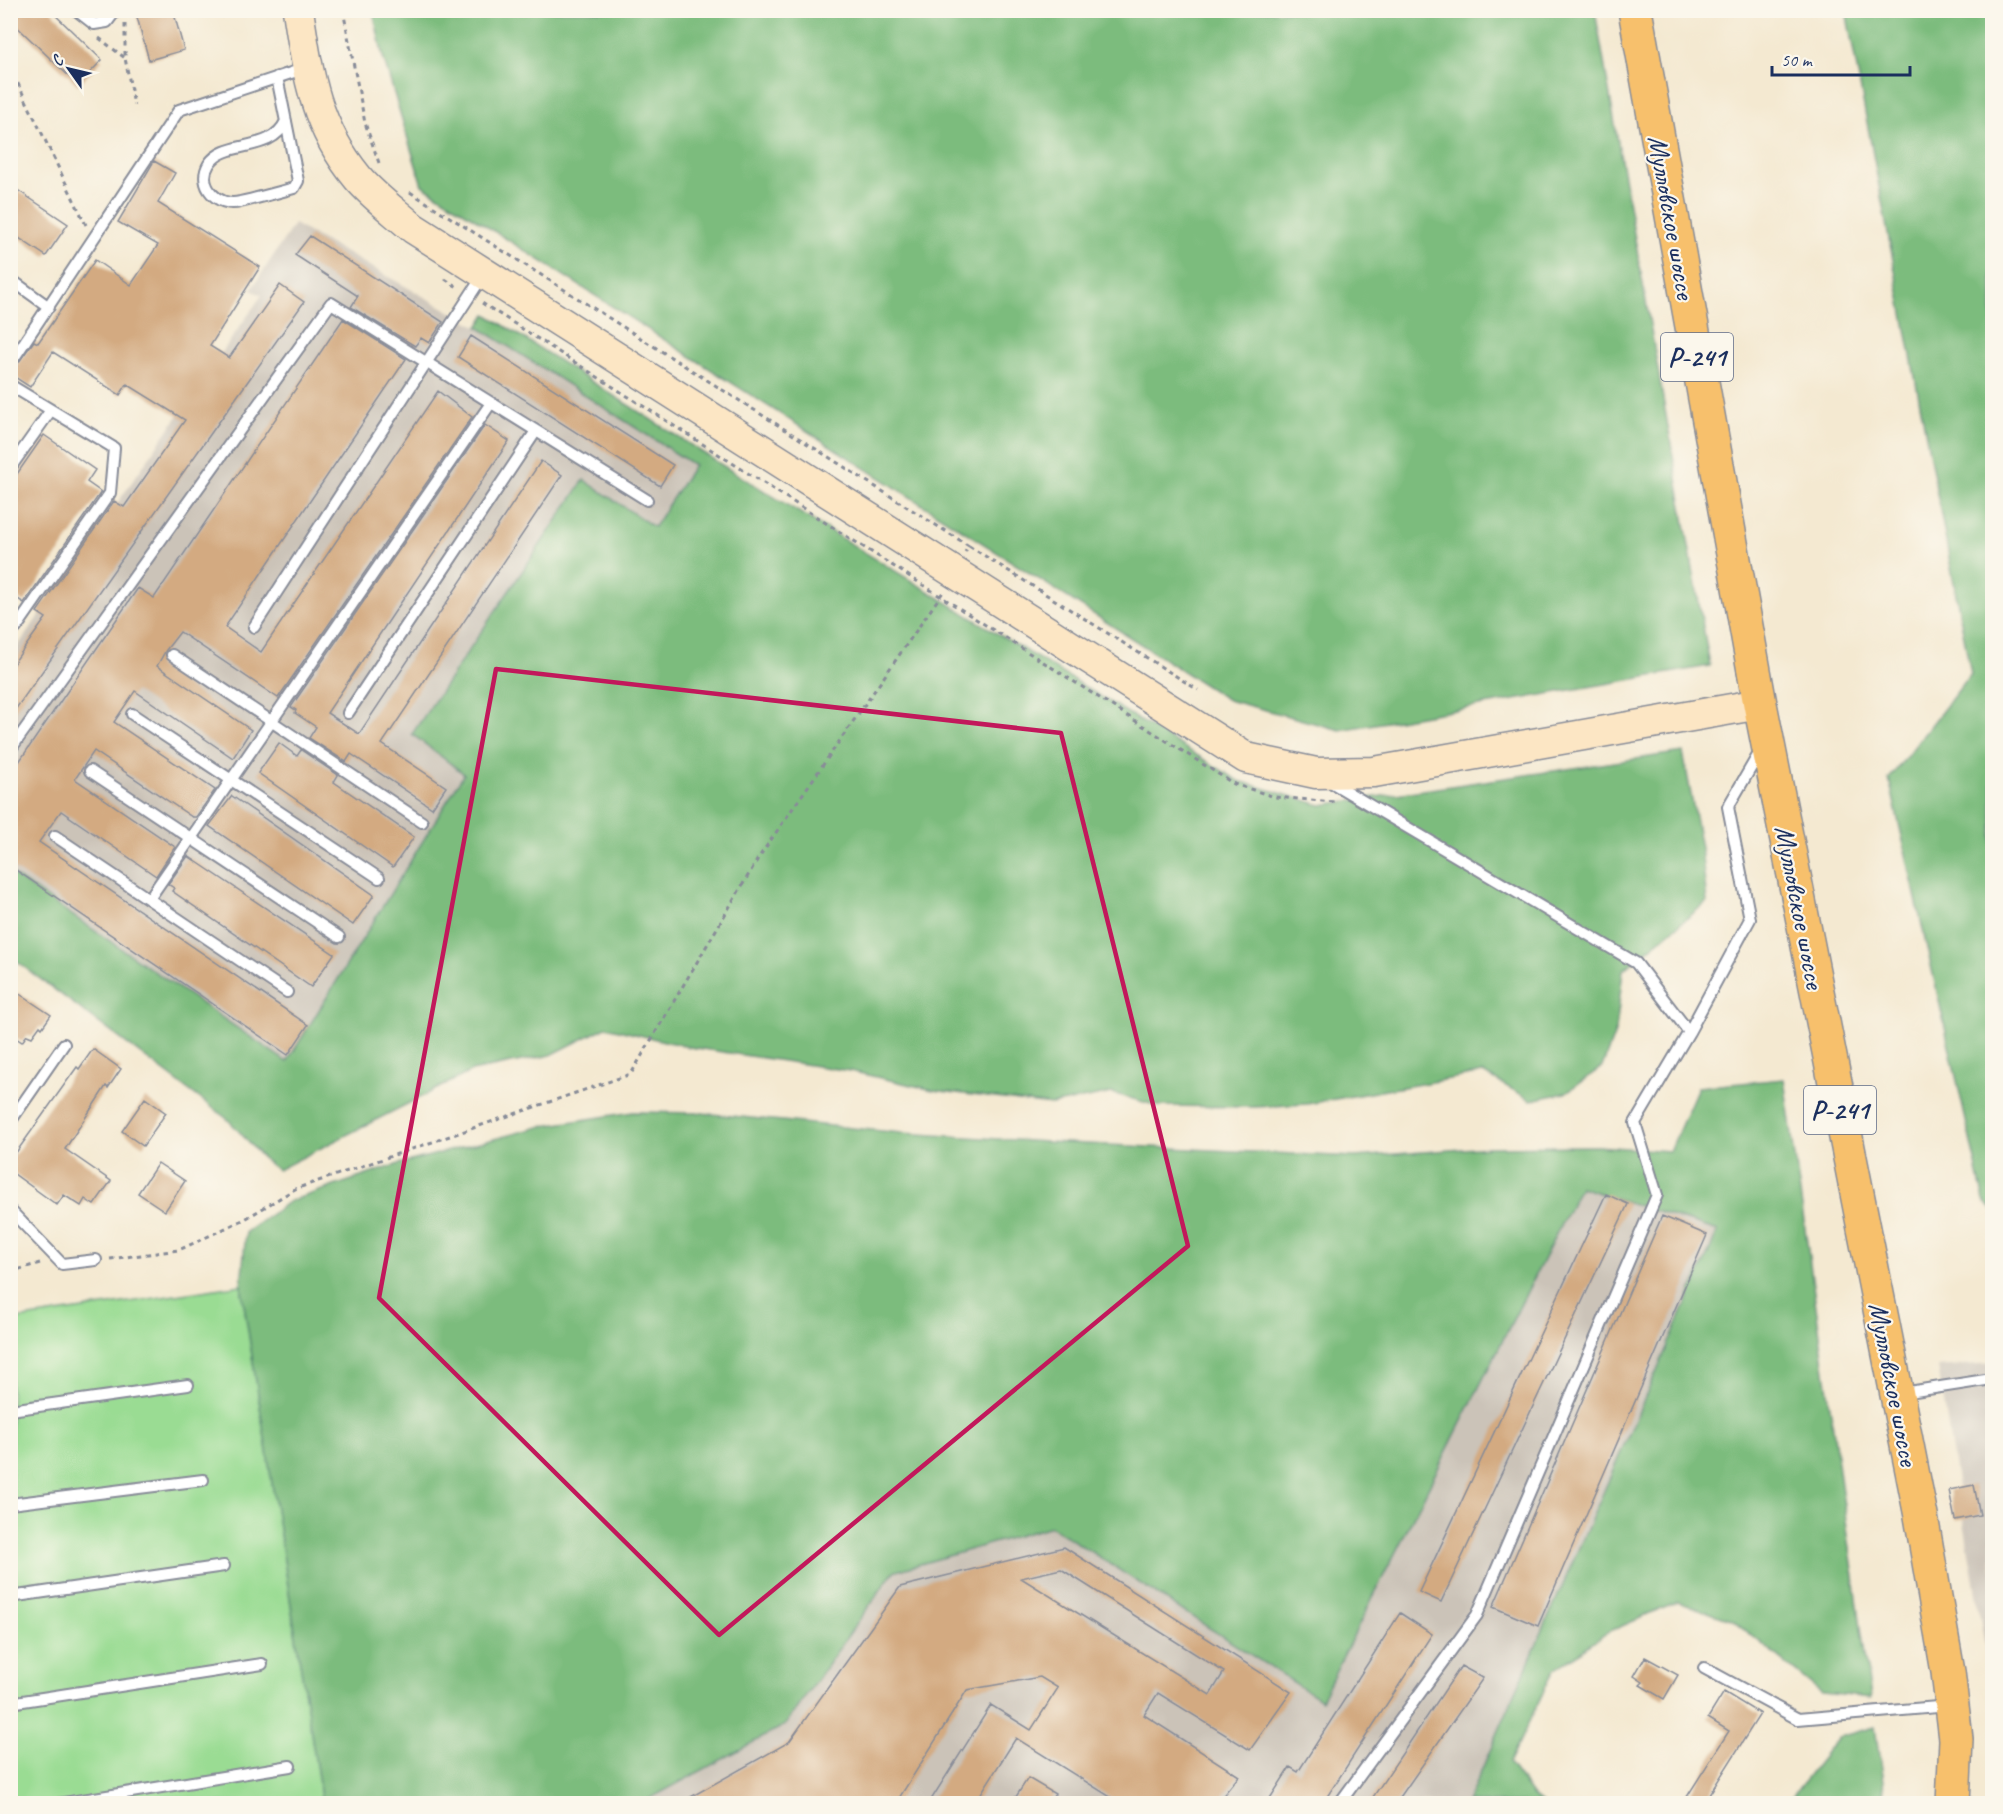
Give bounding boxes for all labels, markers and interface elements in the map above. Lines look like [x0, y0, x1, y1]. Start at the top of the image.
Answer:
north arrow [39, 39, 99, 99]
scale bar [1772, 39, 1910, 77]
text: 50 m [1781, 49, 1814, 71]
text: С [47, 51, 69, 70]
street label: Мулловское шоссе [1640, 132, 1704, 303]
road number: Р-241 [1661, 333, 1733, 381]
street label: Мулловское шоссе [1767, 822, 1833, 993]
road number: Р-241 [1804, 1086, 1876, 1134]
street label: Мулловское шоссе [1861, 1299, 1927, 1470]

